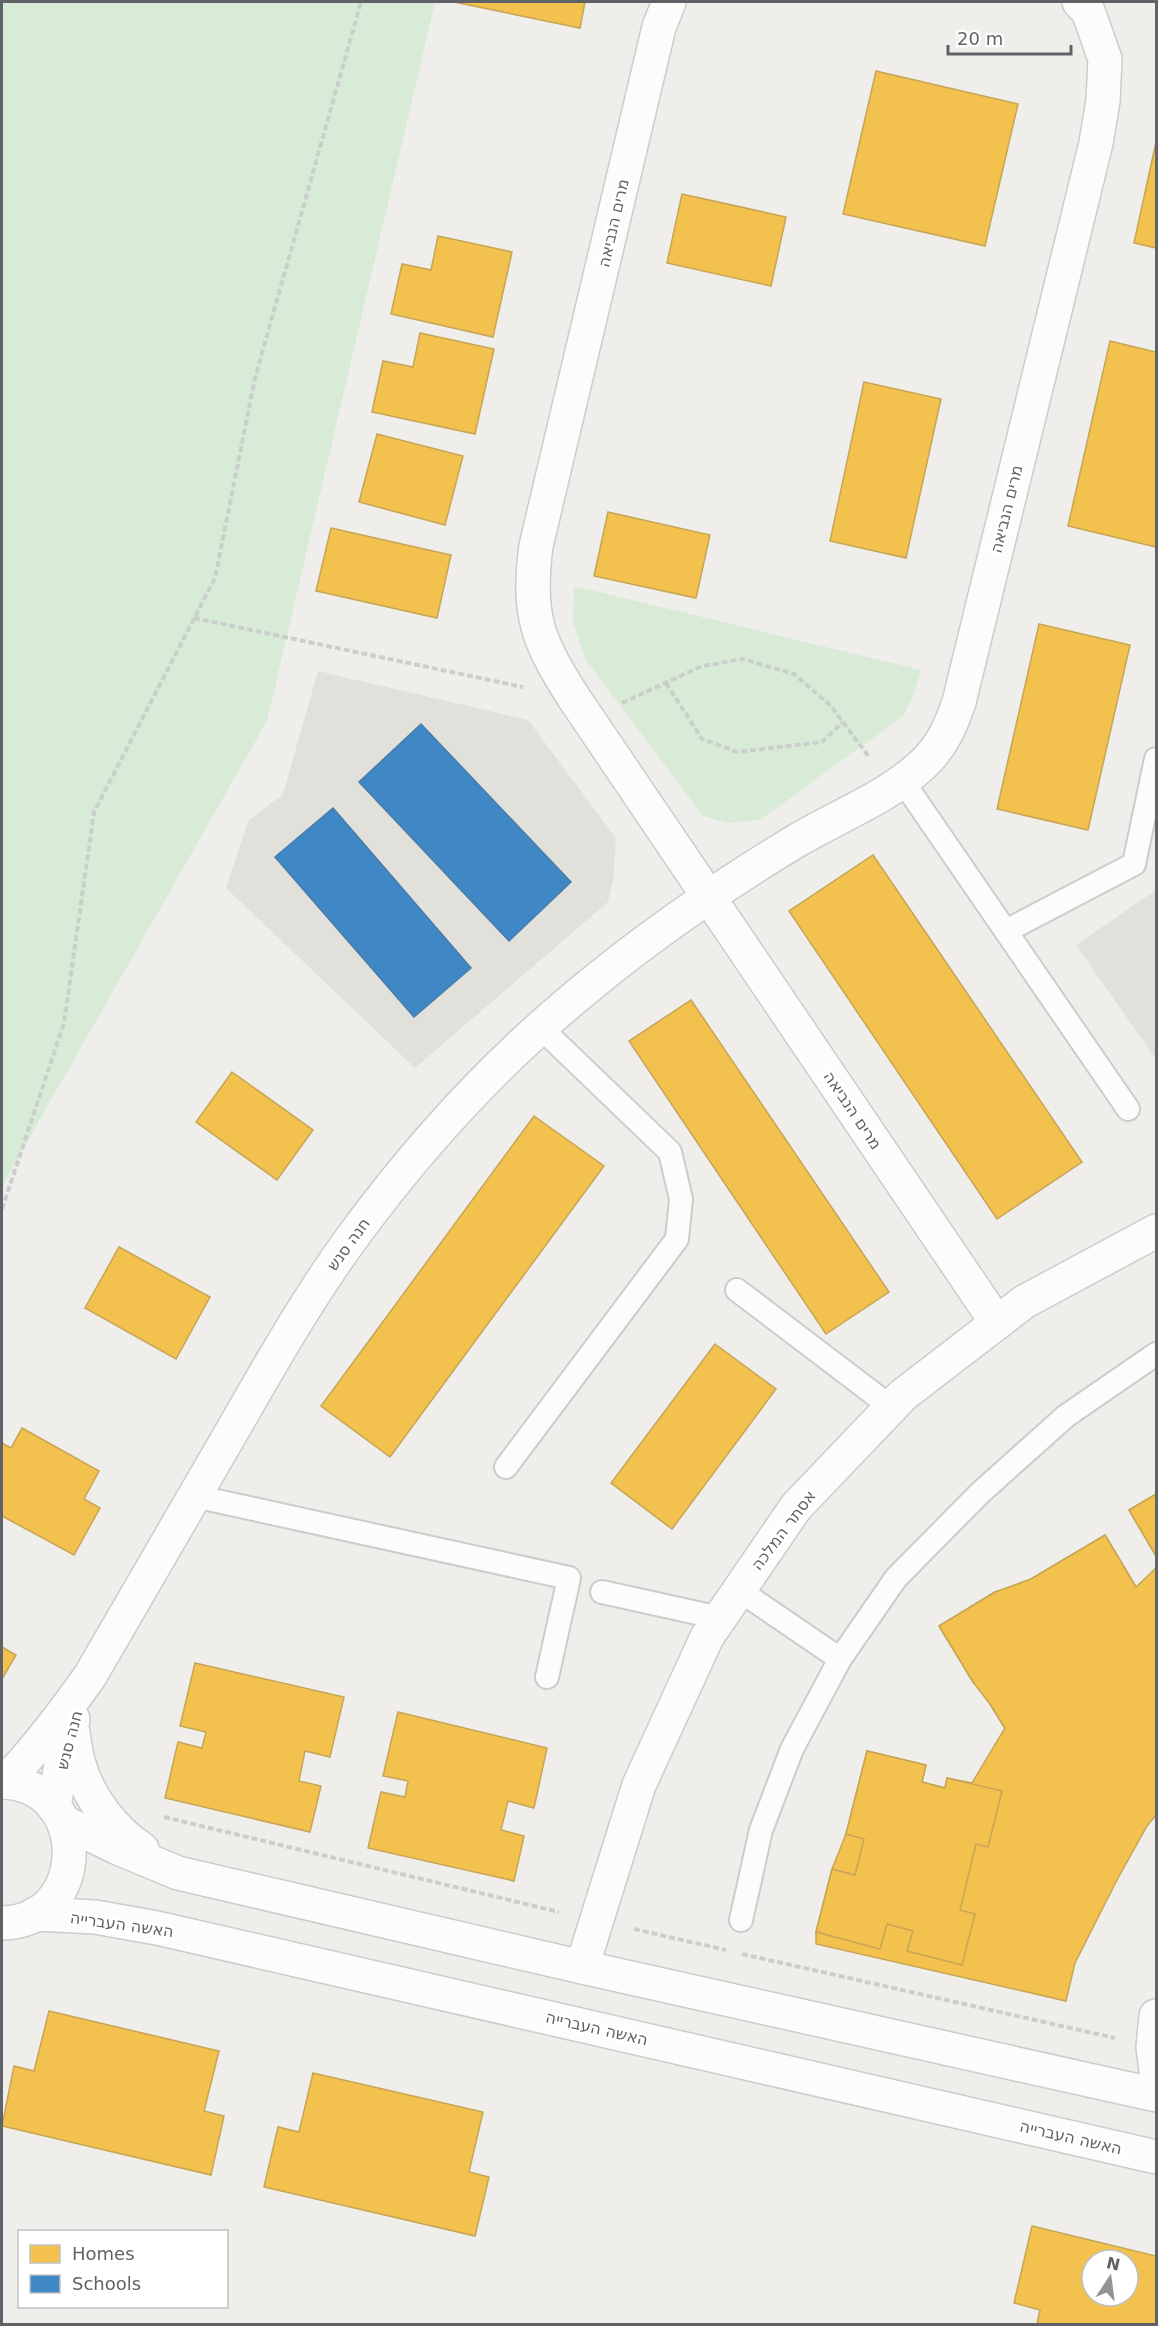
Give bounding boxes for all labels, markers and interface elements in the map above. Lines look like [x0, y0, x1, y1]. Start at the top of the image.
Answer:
scale bar [948, 18, 1071, 56]
text: 20 m [957, 28, 1003, 49]
street label: מרים הנביאה [594, 177, 633, 269]
street label: מרים הנביאה [986, 463, 1027, 555]
street label: מרים הנביאה [820, 1068, 886, 1153]
street label: חנה סנש [323, 1214, 374, 1274]
street label: אסתר המלכה [747, 1487, 820, 1574]
street label: חנה סנש [52, 1708, 86, 1772]
street label: האשה העברייה [69, 1908, 175, 1941]
street label: האשה העברייה [544, 2007, 650, 2049]
street label: האשה העברייה [1018, 2116, 1124, 2158]
legend [18, 2230, 228, 2308]
text: Homes [72, 2243, 135, 2264]
north arrow [1080, 2248, 1140, 2308]
text: N [1105, 2253, 1122, 2275]
text: Schools [72, 2273, 141, 2294]

